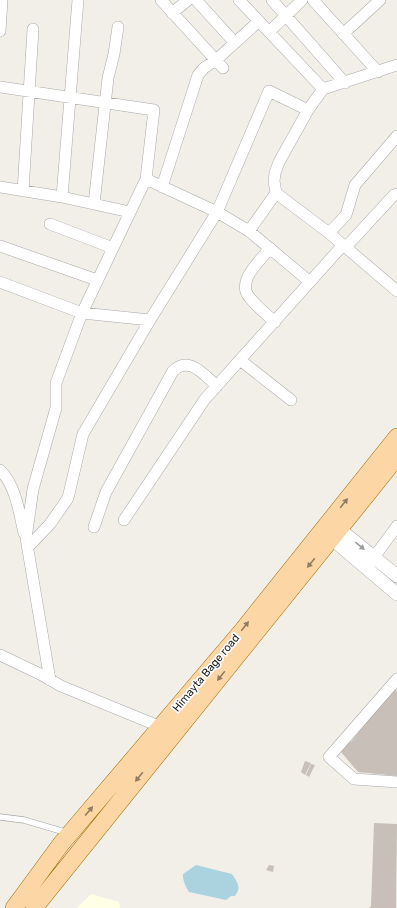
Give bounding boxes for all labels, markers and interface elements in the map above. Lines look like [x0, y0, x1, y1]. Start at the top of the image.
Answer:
one-way arrow [340, 497, 349, 508]
one-way arrow [355, 541, 366, 550]
one-way arrow [307, 558, 316, 569]
one-way arrow [241, 621, 250, 632]
street label: Himayta Bage road [170, 632, 242, 714]
one-way arrow [216, 670, 225, 681]
one-way arrow [135, 771, 144, 782]
one-way arrow [85, 806, 94, 816]

